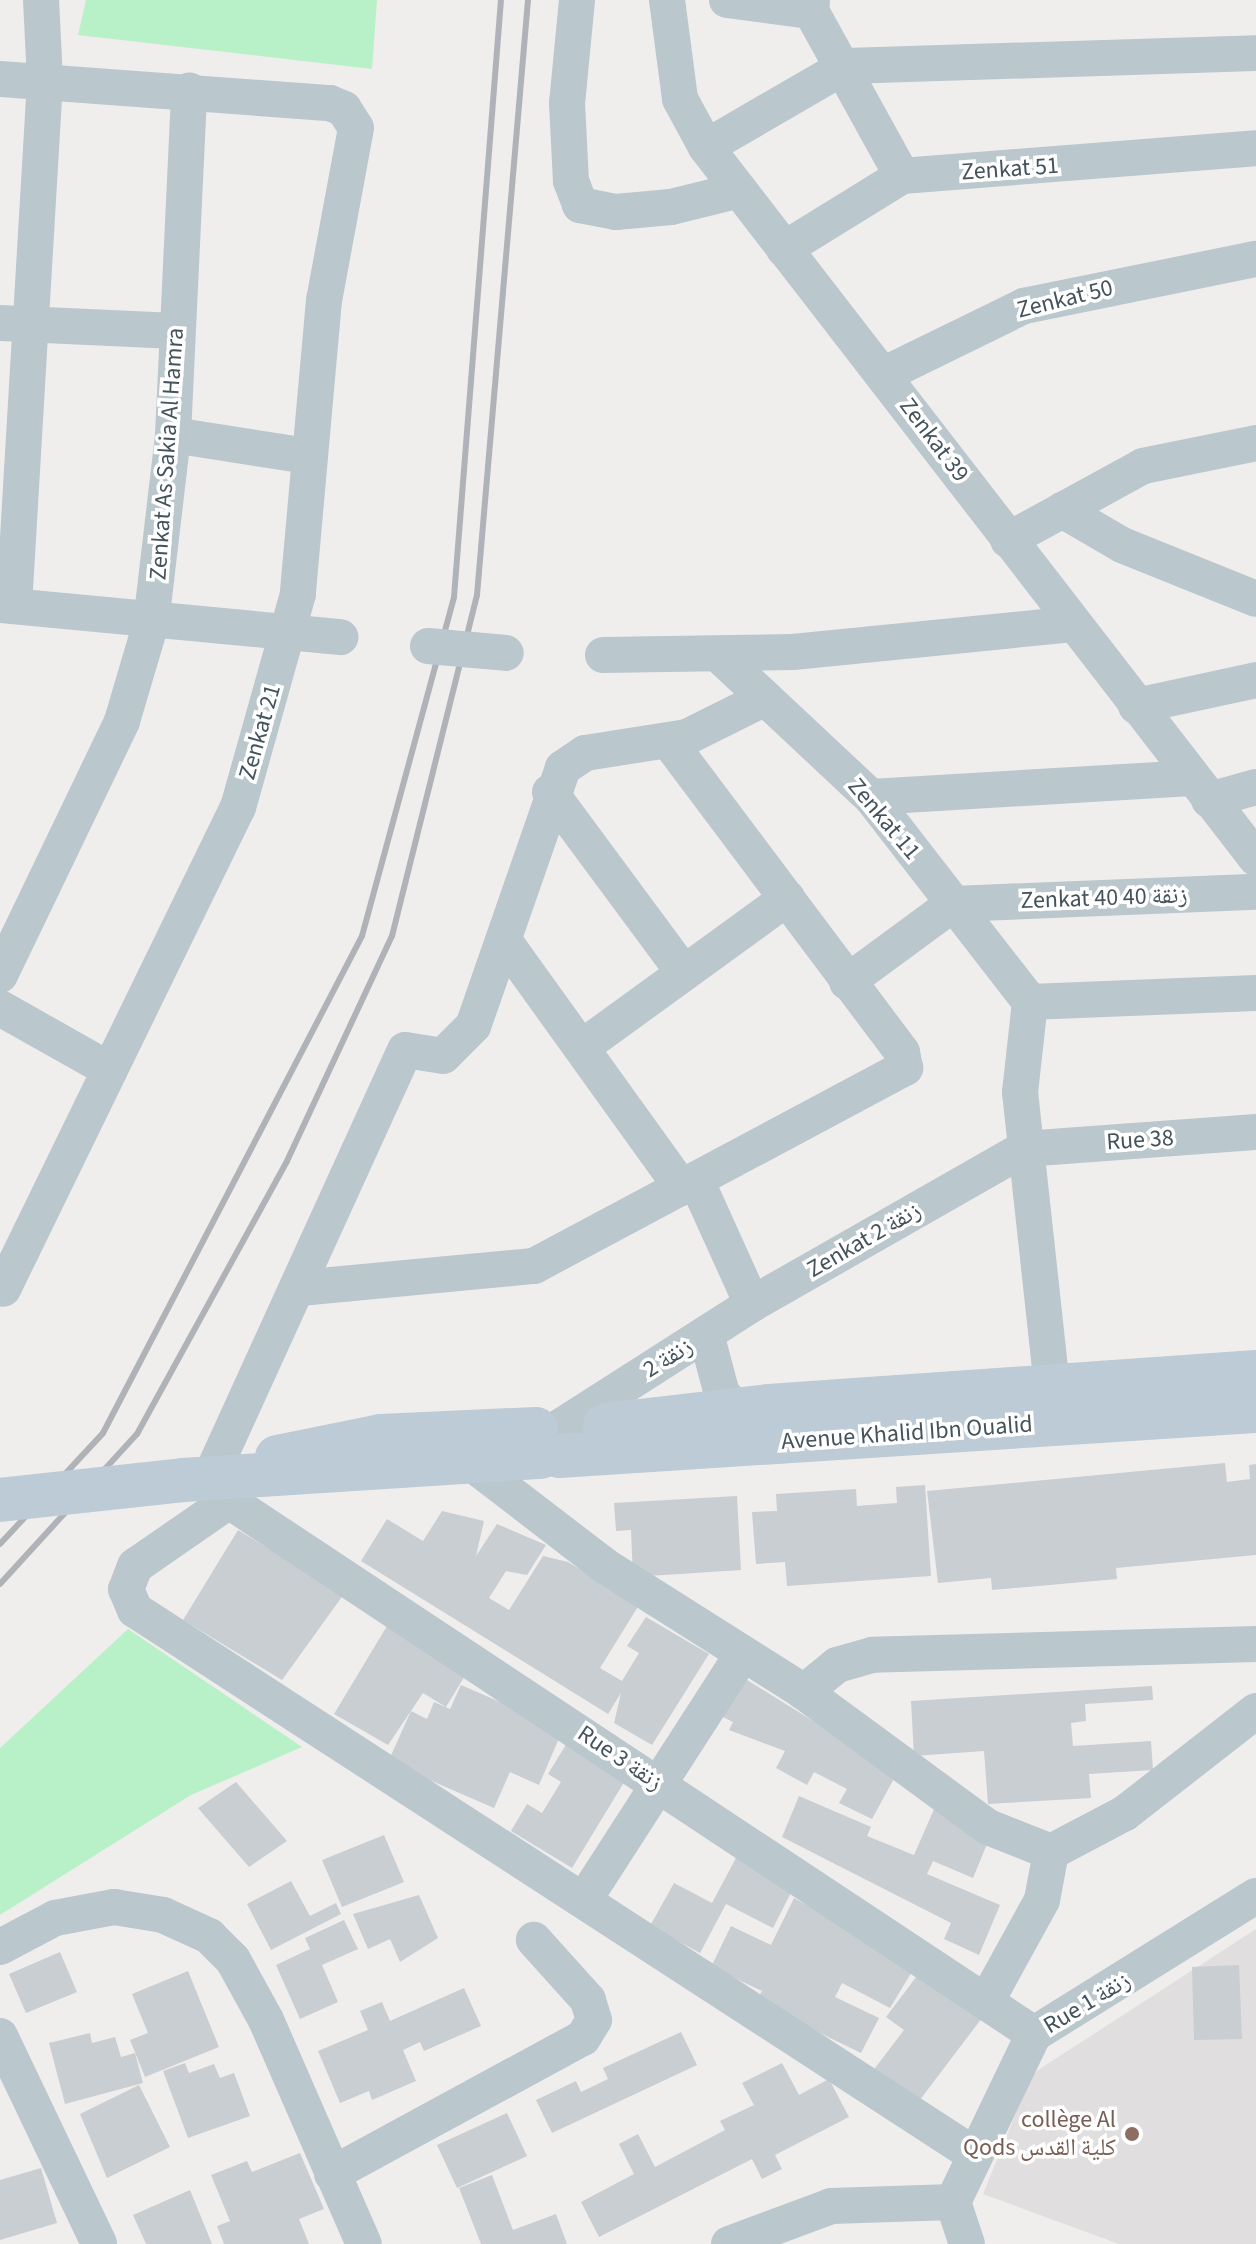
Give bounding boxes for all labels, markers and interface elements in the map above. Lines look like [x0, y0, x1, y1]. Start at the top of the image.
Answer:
street label: Zenkat 51 [960, 151, 1060, 187]
street label: Zenkat 50 [1014, 273, 1116, 325]
street label: Zenkat As Sakia Al Hamra [144, 327, 190, 581]
street label: Zenkat 39 [893, 392, 975, 488]
street label: Zenkat 21 [233, 681, 287, 783]
street label: Zenkat 11 [842, 772, 926, 866]
street label: Zenkat 40 زنقة 40 [1020, 881, 1188, 915]
street label: Rue 38 [1105, 1123, 1175, 1157]
street label: Zenkat 2 زنقة [802, 1196, 926, 1284]
street label: زنقة 2 [638, 1332, 698, 1384]
street label: Avenue Khalid Ibn Oualid [780, 1410, 1034, 1456]
street label: Rue 3 زنقة [572, 1719, 668, 1797]
street label: Rue 1 زنقة [1038, 1966, 1136, 2040]
place label: collège Al Qods كلية القدس [963, 2106, 1116, 2162]
marker: collège Al Qods كلية القدس [1123, 2125, 1141, 2143]

